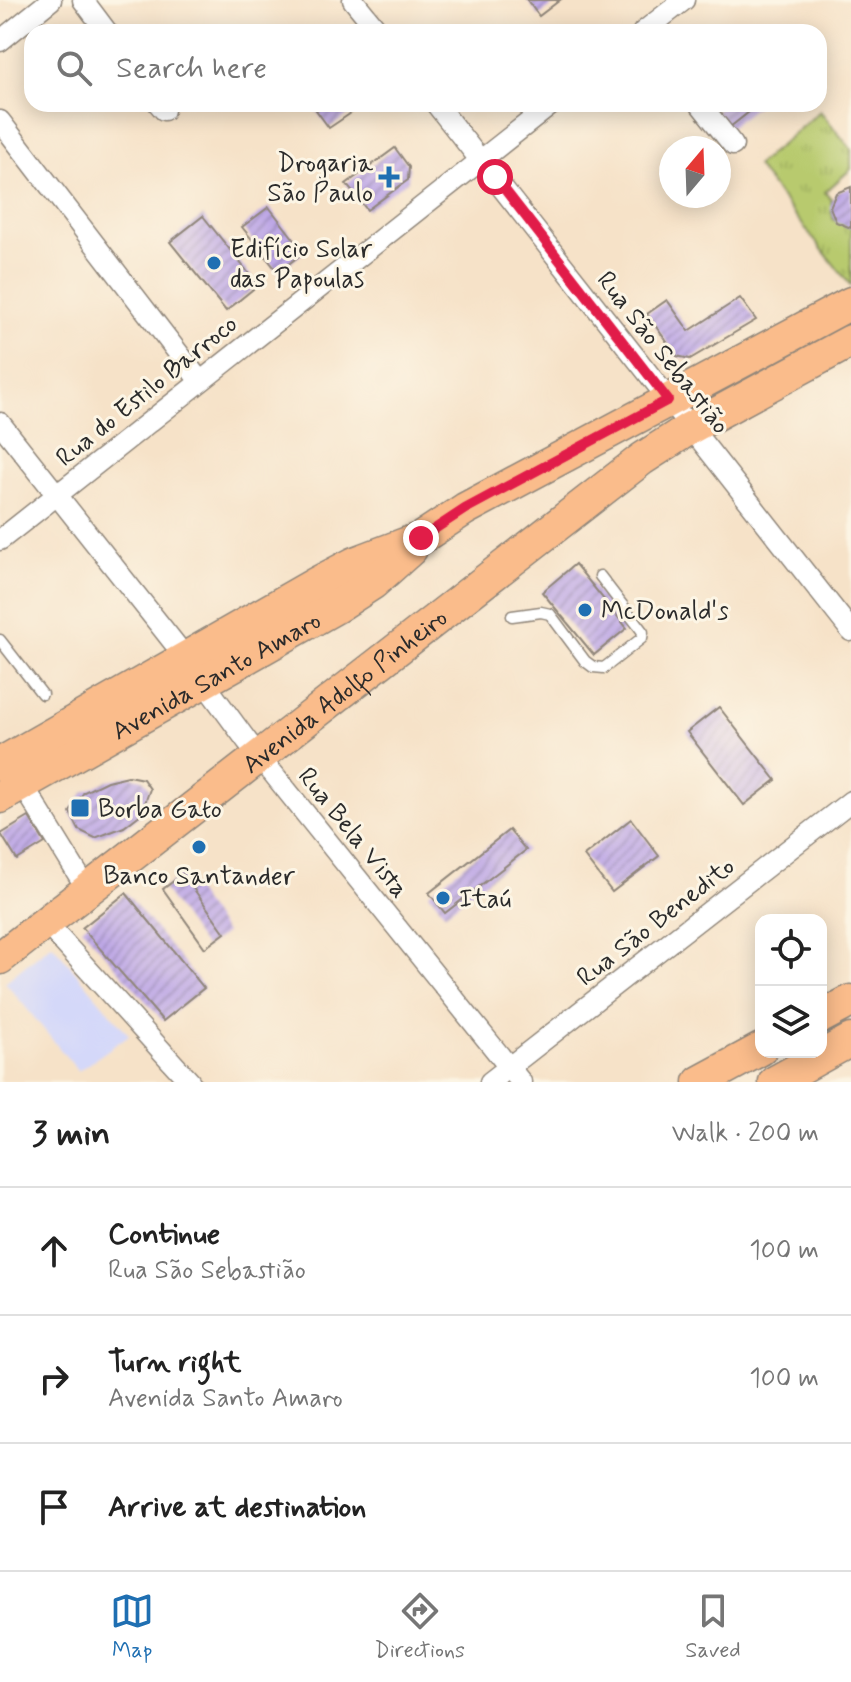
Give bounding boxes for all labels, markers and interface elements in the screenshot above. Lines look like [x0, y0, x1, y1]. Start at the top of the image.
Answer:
search box [24, 24, 827, 112]
icon: search [52, 46, 96, 90]
text: Search here [116, 49, 267, 88]
north arrow [659, 136, 731, 208]
place label: Drogaria São Paulo [267, 147, 373, 211]
route start [477, 159, 513, 195]
marker: Drogaria São Paulo [380, 168, 398, 186]
place label: Edifício Solar das Papoulas [230, 233, 373, 297]
marker: Edifício Solar das Papoulas [205, 254, 223, 272]
street label: Rua São Sebastião [588, 265, 737, 442]
street label: Rua do Estilo Barroco [49, 308, 245, 475]
route end [403, 520, 439, 556]
place label: McDonald's [601, 595, 729, 629]
marker: McDonald's [576, 601, 594, 619]
street label: Avenida Adolfo Pinheiro [236, 602, 455, 782]
street label: Avenida Santo Amaro [106, 604, 327, 749]
street label: Rua Bela Vista [289, 761, 416, 906]
place label: Borba Gato [98, 793, 222, 827]
marker: Borba Gato [69, 797, 91, 819]
marker: Banco Santander [190, 838, 208, 856]
street label: Rua São Benedito [570, 850, 742, 995]
place label: Banco Santander [103, 860, 296, 894]
place label: Itaú [459, 883, 511, 917]
marker: Itaú [434, 889, 452, 907]
map controls [755, 914, 827, 1058]
button: locate [755, 914, 827, 986]
button: layers [755, 986, 827, 1058]
text: 3 min [32, 1112, 110, 1157]
text: Walk · 200 m [672, 1117, 819, 1151]
text: Continue [108, 1215, 220, 1254]
icon: ahead [32, 1229, 76, 1273]
text: 100 m [749, 1234, 819, 1268]
text: Rua São Sebastião [108, 1254, 306, 1288]
text: Turn right [108, 1343, 241, 1382]
icon: right [32, 1357, 76, 1401]
text: 100 m [749, 1362, 819, 1396]
text: Avenida Santo Amaro [108, 1382, 343, 1416]
icon: arrive [32, 1485, 76, 1529]
text: Arrive at destination [108, 1488, 366, 1527]
tab: Map [110, 1589, 154, 1665]
tab: Directions [374, 1589, 465, 1665]
tab: Saved [685, 1589, 741, 1665]

